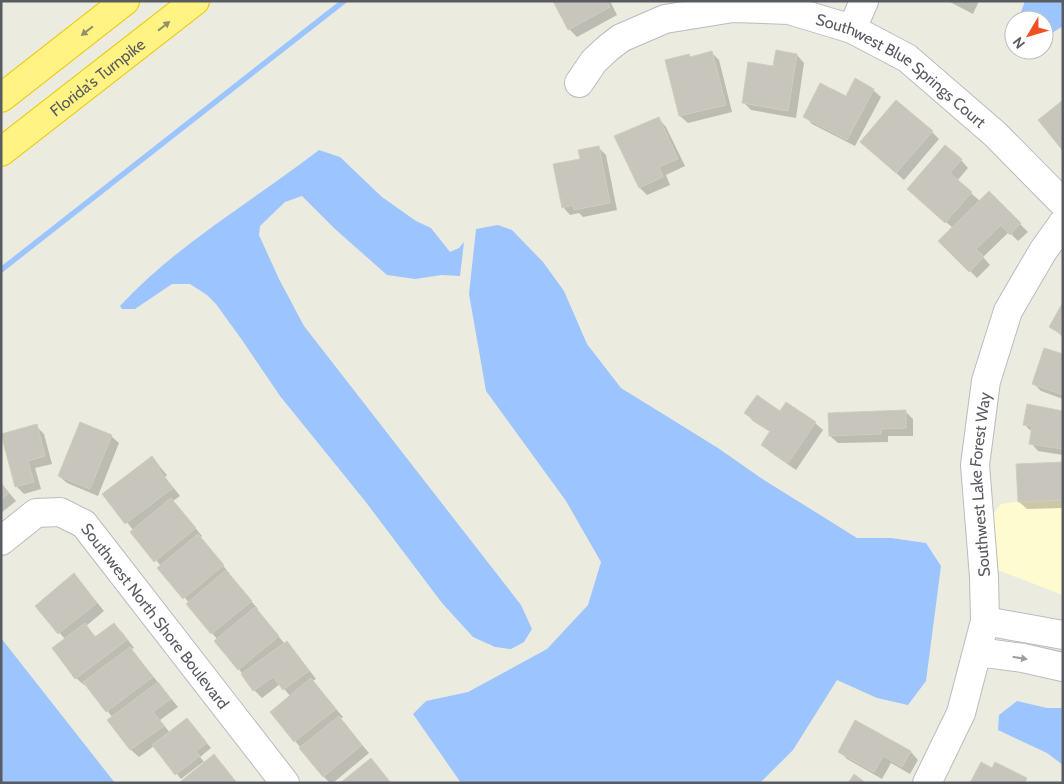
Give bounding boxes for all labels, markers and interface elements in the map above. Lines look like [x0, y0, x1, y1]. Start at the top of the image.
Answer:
street label: Southwest Blue Springs Court [814, 10, 990, 132]
north arrow [1004, 10, 1054, 60]
one-way arrow [157, 20, 170, 31]
one-way arrow [81, 26, 94, 37]
text: N [1009, 34, 1029, 52]
street label: Florida's Turnpike [46, 35, 149, 120]
street label: Southwest Lake Forest Way [966, 391, 994, 577]
street label: Southwest North Shore Boulevard [77, 520, 233, 713]
one-way arrow [1013, 654, 1029, 662]

